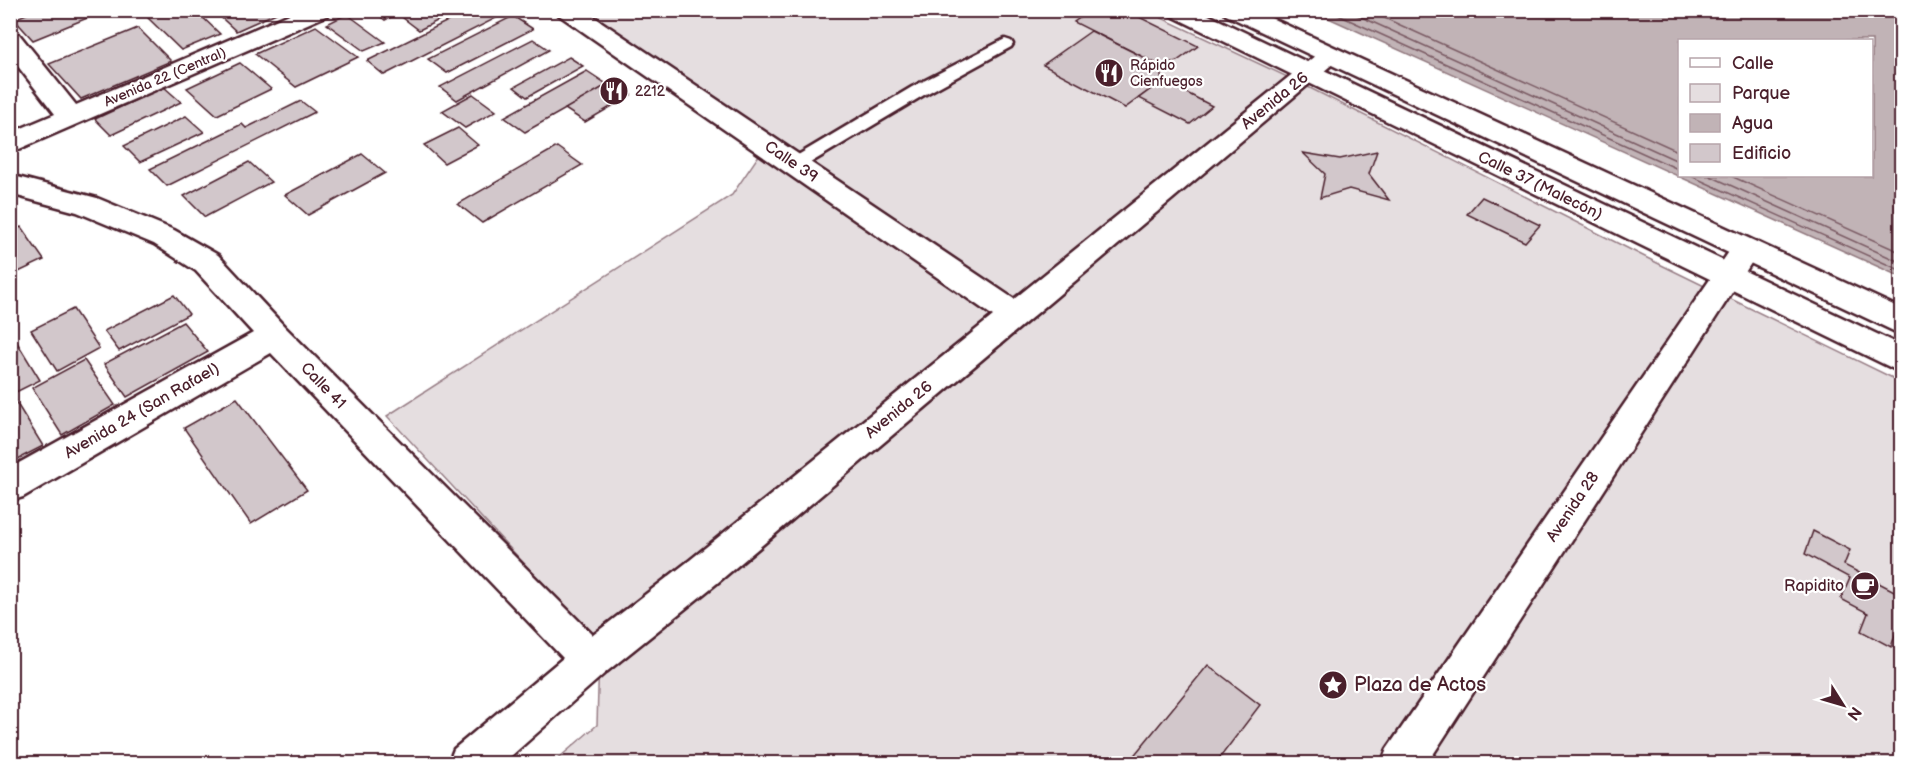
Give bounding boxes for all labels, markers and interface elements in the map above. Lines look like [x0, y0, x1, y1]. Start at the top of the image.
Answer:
legend [1678, 39, 1873, 177]
street label: Avenida 22 (Central) [101, 44, 229, 110]
text: Calle [1732, 53, 1774, 74]
restaurant icon: Rápido Cienfuegos [1093, 57, 1125, 89]
place label: Rápido Cienfuegos [1130, 57, 1203, 90]
street label: Avenida 26 [1238, 68, 1313, 134]
restaurant icon: 2212 [598, 75, 630, 107]
place label: 2212 [635, 83, 666, 100]
text: Parque [1732, 83, 1790, 104]
text: Agua [1732, 113, 1773, 134]
street label: Calle 39 [761, 137, 821, 187]
text: Edificio [1732, 143, 1791, 164]
street label: Calle 37 (Malecón) [1474, 148, 1606, 224]
street label: Avenida 24 (San Rafael) [61, 359, 223, 463]
street label: Calle 41 [296, 359, 350, 413]
street label: Avenida 26 [862, 377, 937, 443]
street label: Avenida 28 [1543, 468, 1603, 546]
cafe icon: Rapidito [1849, 570, 1881, 602]
place label: Rapidito [1784, 577, 1844, 596]
place icon: Plaza de Actos [1317, 669, 1349, 701]
place label: Plaza de Actos [1354, 673, 1486, 697]
north arrow [1813, 675, 1873, 735]
text: N [1843, 703, 1865, 724]

